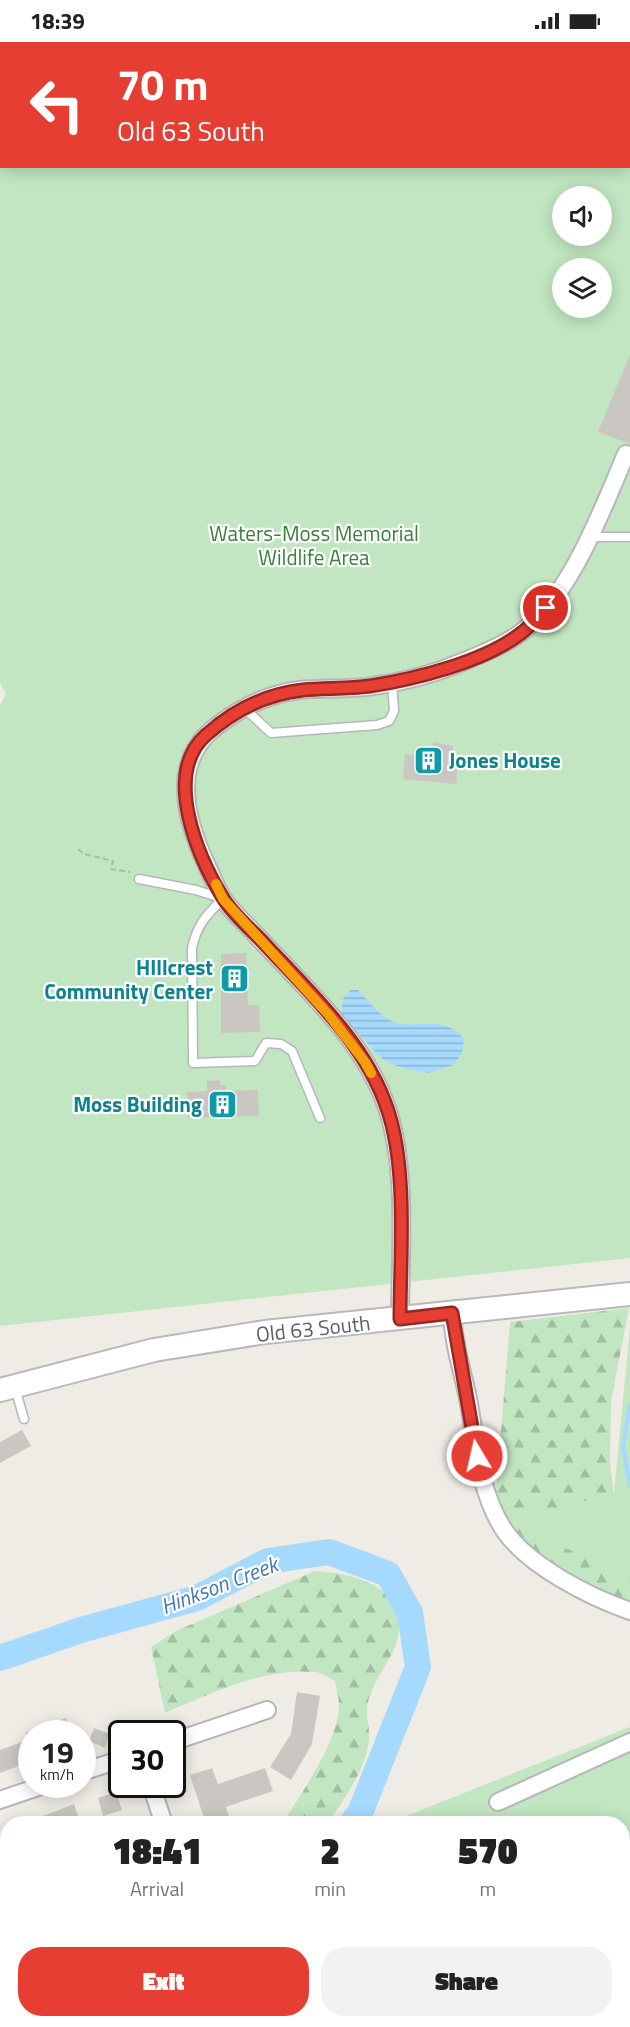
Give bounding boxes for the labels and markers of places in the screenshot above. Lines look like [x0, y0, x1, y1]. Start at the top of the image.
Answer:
pin [520, 582, 571, 633]
building icon: Jones House [412, 744, 444, 776]
place label: Jones House [449, 744, 561, 776]
place label: HIllcrest Community Center [44, 951, 213, 1007]
building icon: HIllcrest Community Center [218, 963, 250, 995]
place label: Moss Building [73, 1088, 202, 1120]
building icon: Moss Building [207, 1088, 239, 1120]

